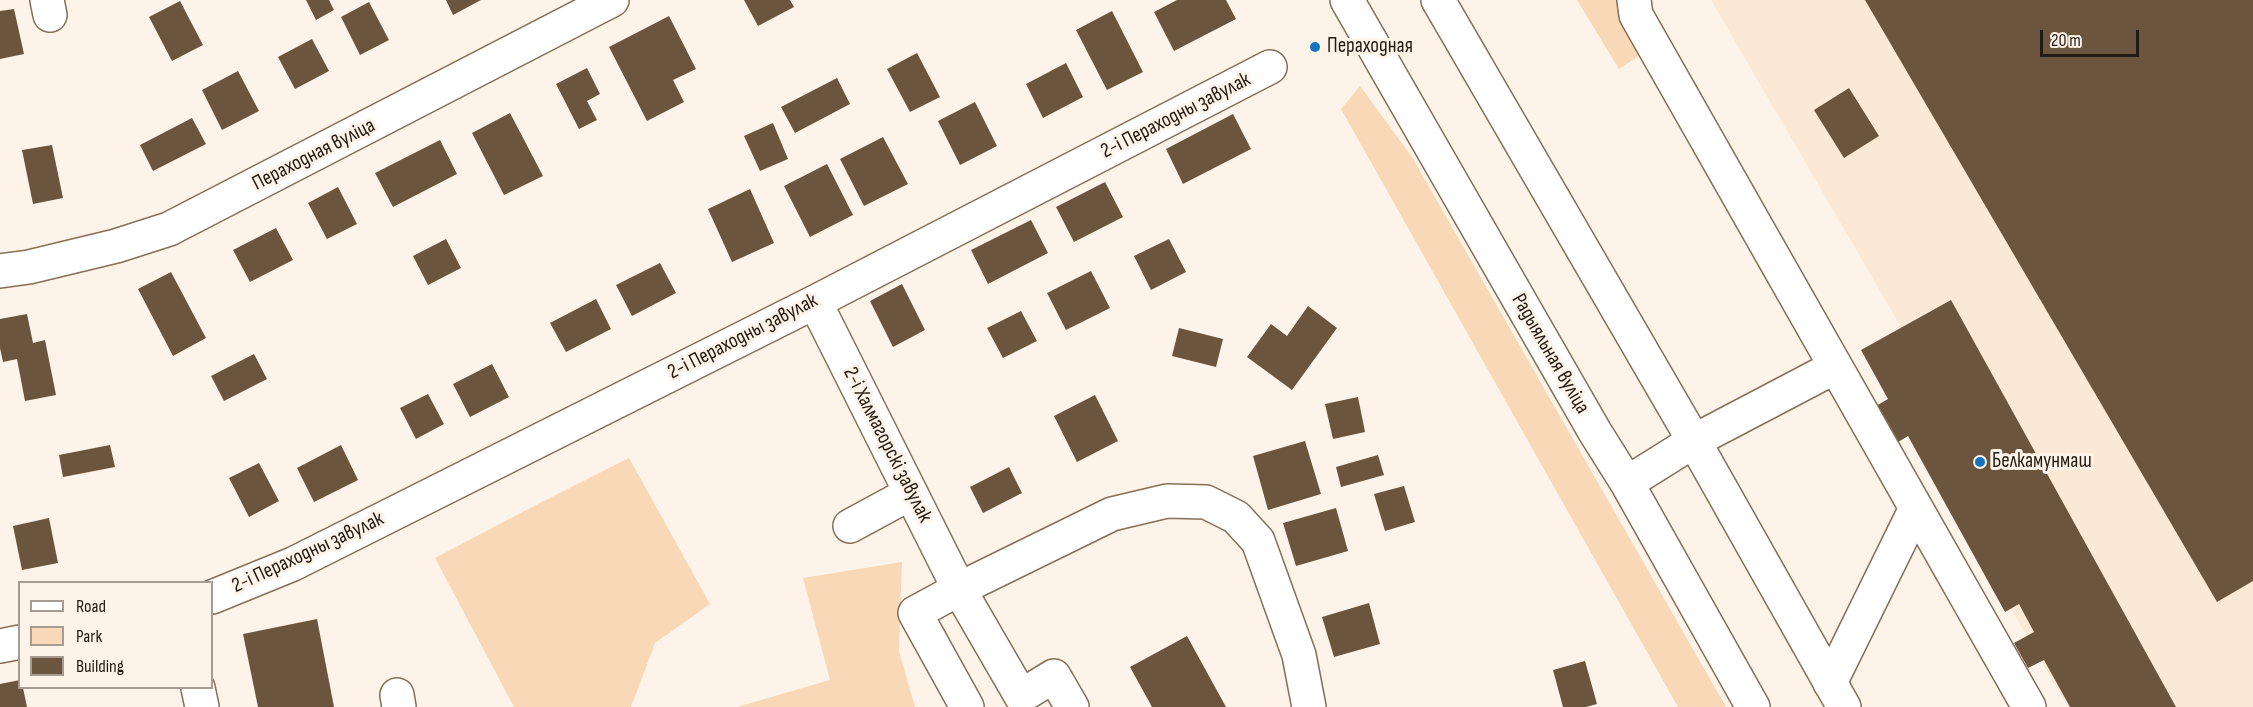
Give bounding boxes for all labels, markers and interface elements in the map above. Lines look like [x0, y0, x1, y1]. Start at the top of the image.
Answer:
scale bar [2043, 18, 2142, 56]
text: 20 m [2051, 30, 2081, 51]
place label: Пераходная [1327, 34, 1413, 60]
marker: Пераходная [1308, 40, 1322, 54]
street label: 2-і Пераходны завулак [1097, 67, 1255, 165]
street label: Пераходная вуліца [248, 113, 380, 197]
street label: 2-і Пераходны завулак [664, 288, 822, 386]
street label: Радыяльная вуліца [1505, 289, 1595, 419]
street label: 2-і Халмагорскі завулак [837, 363, 937, 527]
place label: Белкамунмаш [1992, 449, 2092, 475]
marker: Белкамунмаш [1973, 455, 1987, 469]
street label: 2-і Пераходны завулак [228, 507, 388, 599]
legend [18, 581, 213, 689]
text: Road [76, 596, 106, 617]
text: Park [76, 626, 102, 647]
text: Building [76, 656, 124, 677]

